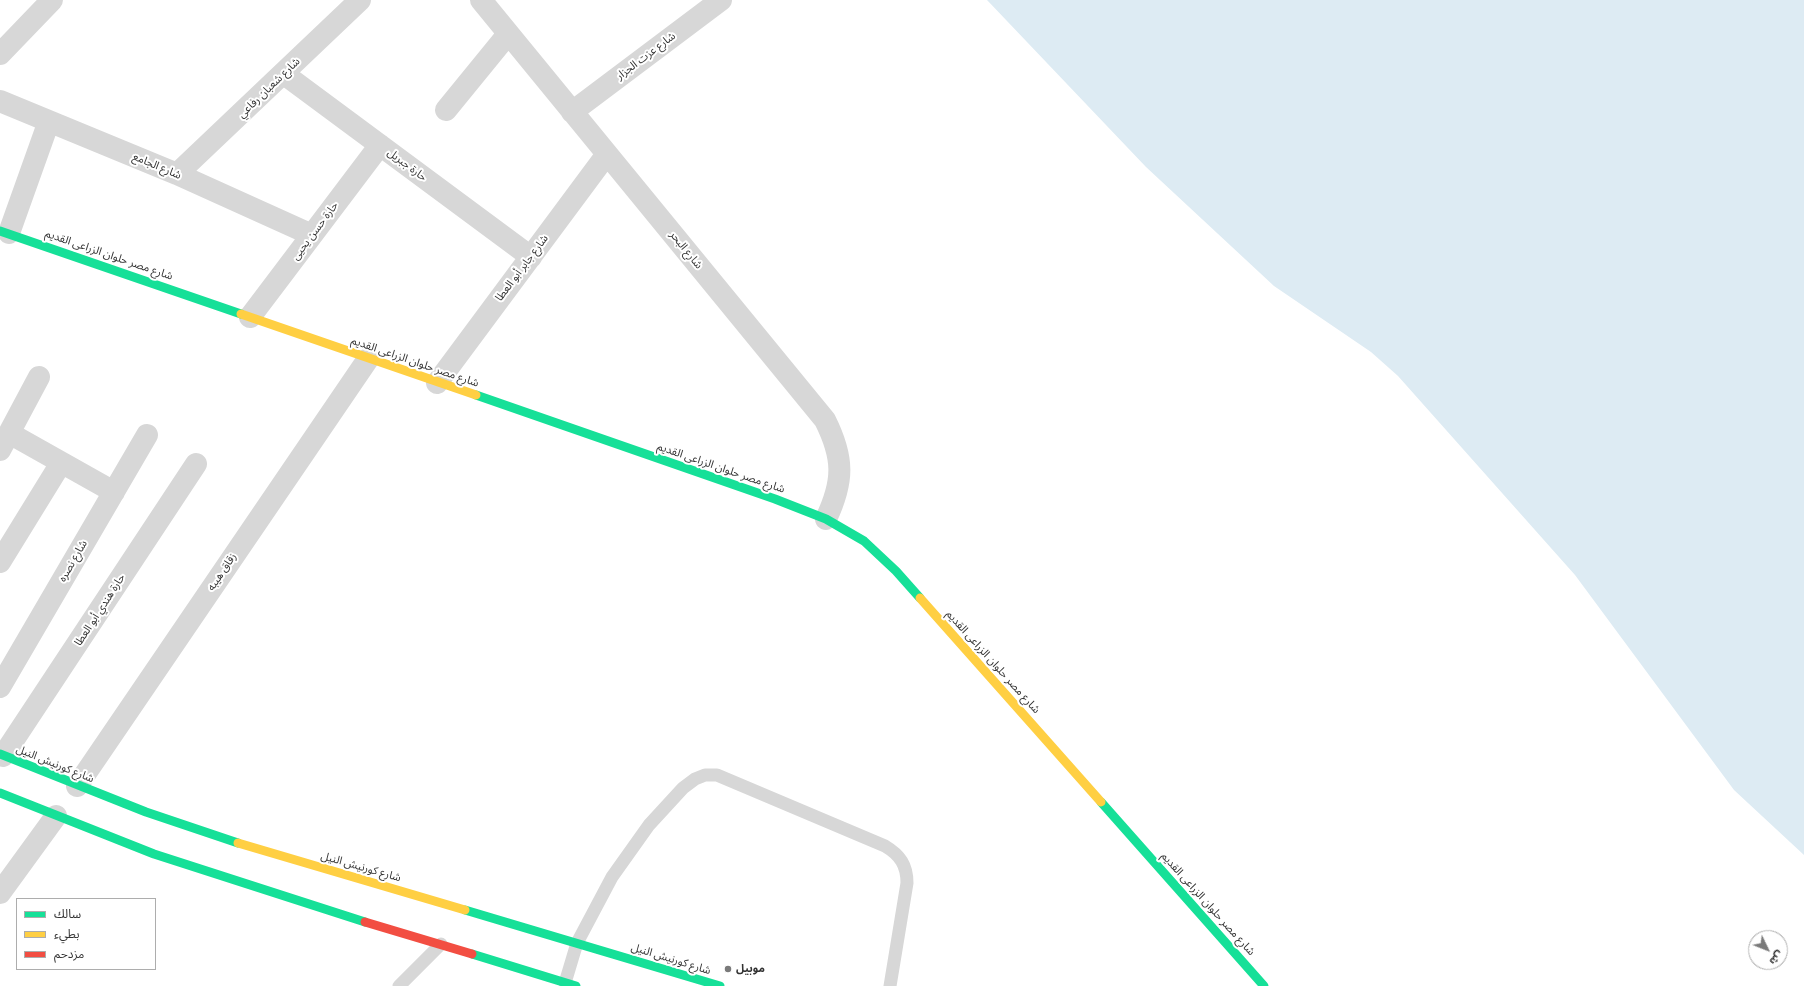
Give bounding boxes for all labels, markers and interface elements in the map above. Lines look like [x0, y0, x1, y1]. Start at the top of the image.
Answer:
street label: شارع عزت الجزار [614, 29, 678, 83]
street label: شارع شعبان رفاعي [235, 55, 303, 121]
street label: حارة جبريل [385, 146, 429, 184]
street label: شارع الجامع [131, 150, 183, 182]
street label: حارة حسن يحيى [289, 199, 341, 263]
street label: شارع مصر حلوان الزراعى القديم [43, 227, 175, 283]
street label: شارع البحر [667, 228, 705, 272]
street label: شارع جابر أبو العطا [493, 232, 551, 304]
street label: شارع مصر حلوان الزراعى القديم [349, 334, 481, 390]
street label: شارع مصر حلوان الزراعى القديم [655, 440, 787, 496]
street label: شارع نصره [56, 538, 90, 584]
street label: زقاق هيبه [205, 551, 239, 593]
street label: حارة هندي أبو العطا [72, 572, 128, 648]
street label: شارع مصر حلوان الزراعى القديم [943, 608, 1043, 716]
street label: شارع كورنيش النيل [14, 742, 96, 786]
street label: شارع كورنيش النيل [319, 849, 403, 885]
street label: شارع مصر حلوان الزراعى القديم [1158, 850, 1258, 958]
legend [16, 898, 156, 970]
text: سالك [54, 907, 81, 921]
text: بطيء [54, 927, 80, 941]
north arrow [1748, 930, 1788, 970]
street label: شارع كورنيش النيل [630, 941, 712, 977]
text: مزدحم [54, 947, 84, 961]
text: ش [1767, 948, 1786, 968]
place label: موبيل [736, 962, 765, 976]
marker: موبيل [723, 964, 733, 974]

